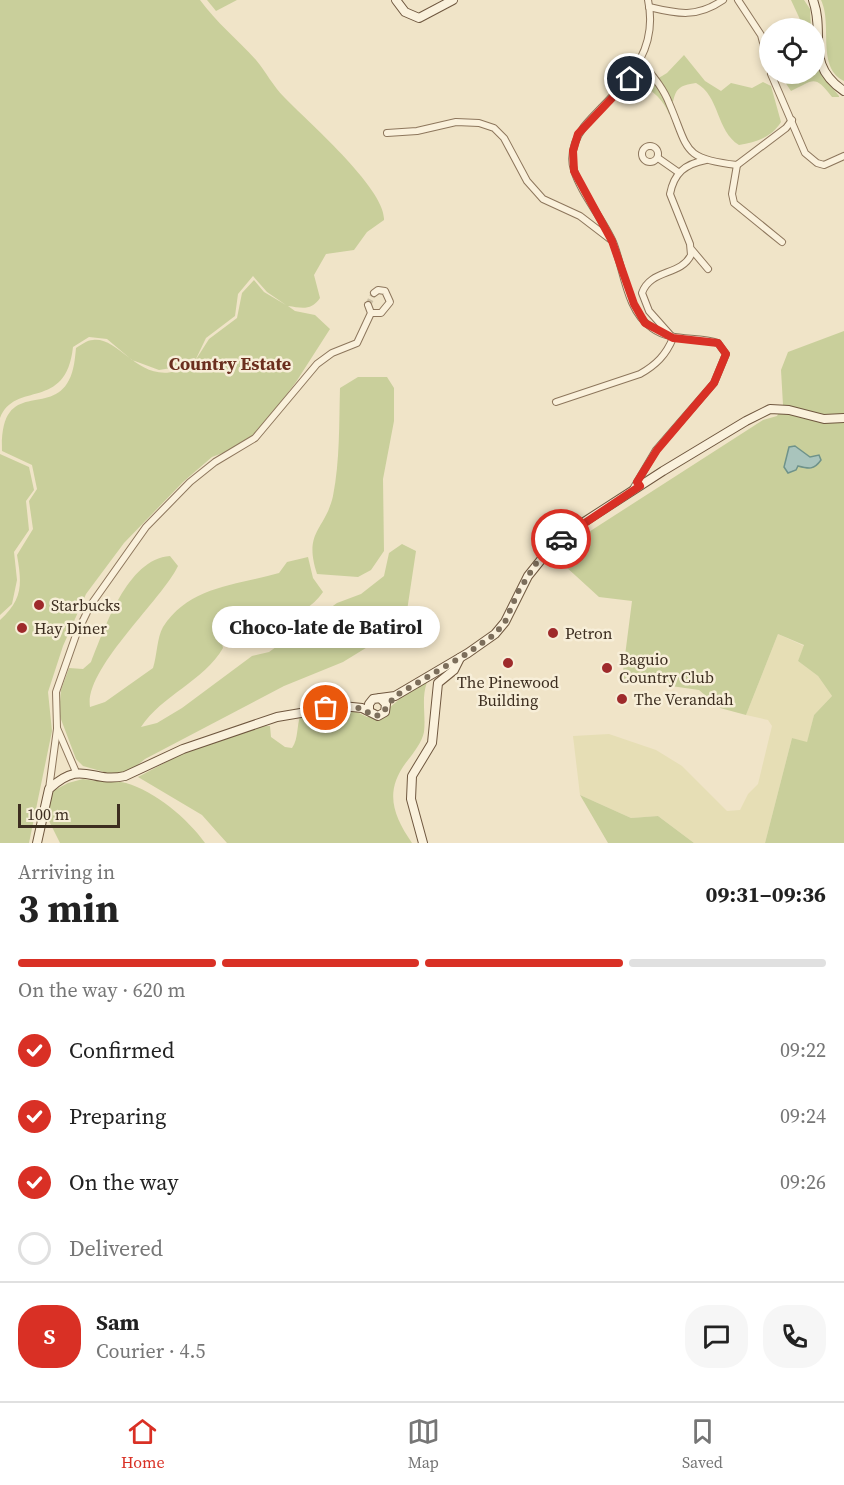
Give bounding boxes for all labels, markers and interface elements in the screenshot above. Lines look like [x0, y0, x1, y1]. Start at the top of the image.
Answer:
map controls [759, 18, 825, 84]
button: locate [759, 18, 825, 84]
pin [604, 53, 655, 104]
icon: home [613, 62, 646, 95]
district label: Country Estate [169, 351, 291, 376]
courier [531, 509, 591, 569]
icon: car [545, 523, 578, 556]
place label: Starbucks [51, 594, 120, 616]
marker: Starbucks [32, 598, 46, 612]
callout: Choco-late de Batirol [212, 606, 440, 648]
text: Choco-late de Batirol [229, 613, 423, 641]
place label: Hay Diner [34, 617, 107, 639]
marker: Hay Diner [15, 621, 29, 635]
place label: Petron [565, 622, 613, 644]
marker: Petron [546, 626, 560, 640]
place label: Baguio Country Club [619, 648, 714, 688]
marker: The Pinewood Building [501, 656, 515, 670]
marker: Baguio Country Club [600, 661, 614, 675]
place label: The Pinewood Building [457, 671, 559, 711]
pin [300, 682, 351, 733]
place label: The Verandah [634, 688, 734, 710]
icon: bag [309, 691, 342, 724]
marker: The Verandah [615, 692, 629, 706]
scale bar [18, 801, 120, 828]
text: 100 m [27, 803, 69, 825]
text: Arriving in [18, 858, 115, 886]
text: 09:31–09:36 [706, 879, 826, 909]
text: 3 min [18, 882, 119, 935]
text: On the way · 620 m [18, 976, 185, 1004]
icon: check [18, 1034, 51, 1067]
text: Confirmed [69, 1035, 174, 1065]
text: 09:22 [780, 1036, 826, 1064]
icon: check [18, 1100, 51, 1133]
text: Preparing [69, 1101, 166, 1131]
text: 09:24 [780, 1102, 826, 1130]
icon: check [18, 1166, 51, 1199]
text: On the way [69, 1167, 178, 1197]
text: 09:26 [780, 1168, 826, 1196]
text: Delivered [69, 1233, 163, 1263]
button: chat [685, 1305, 748, 1368]
button: phone [763, 1305, 826, 1368]
text: Sam [96, 1307, 140, 1337]
text: S [44, 1321, 55, 1351]
text: Courier · 4.5 [96, 1337, 205, 1365]
tab: Home [121, 1415, 165, 1473]
tab: Map [407, 1415, 440, 1473]
tab: Saved [682, 1415, 723, 1473]

